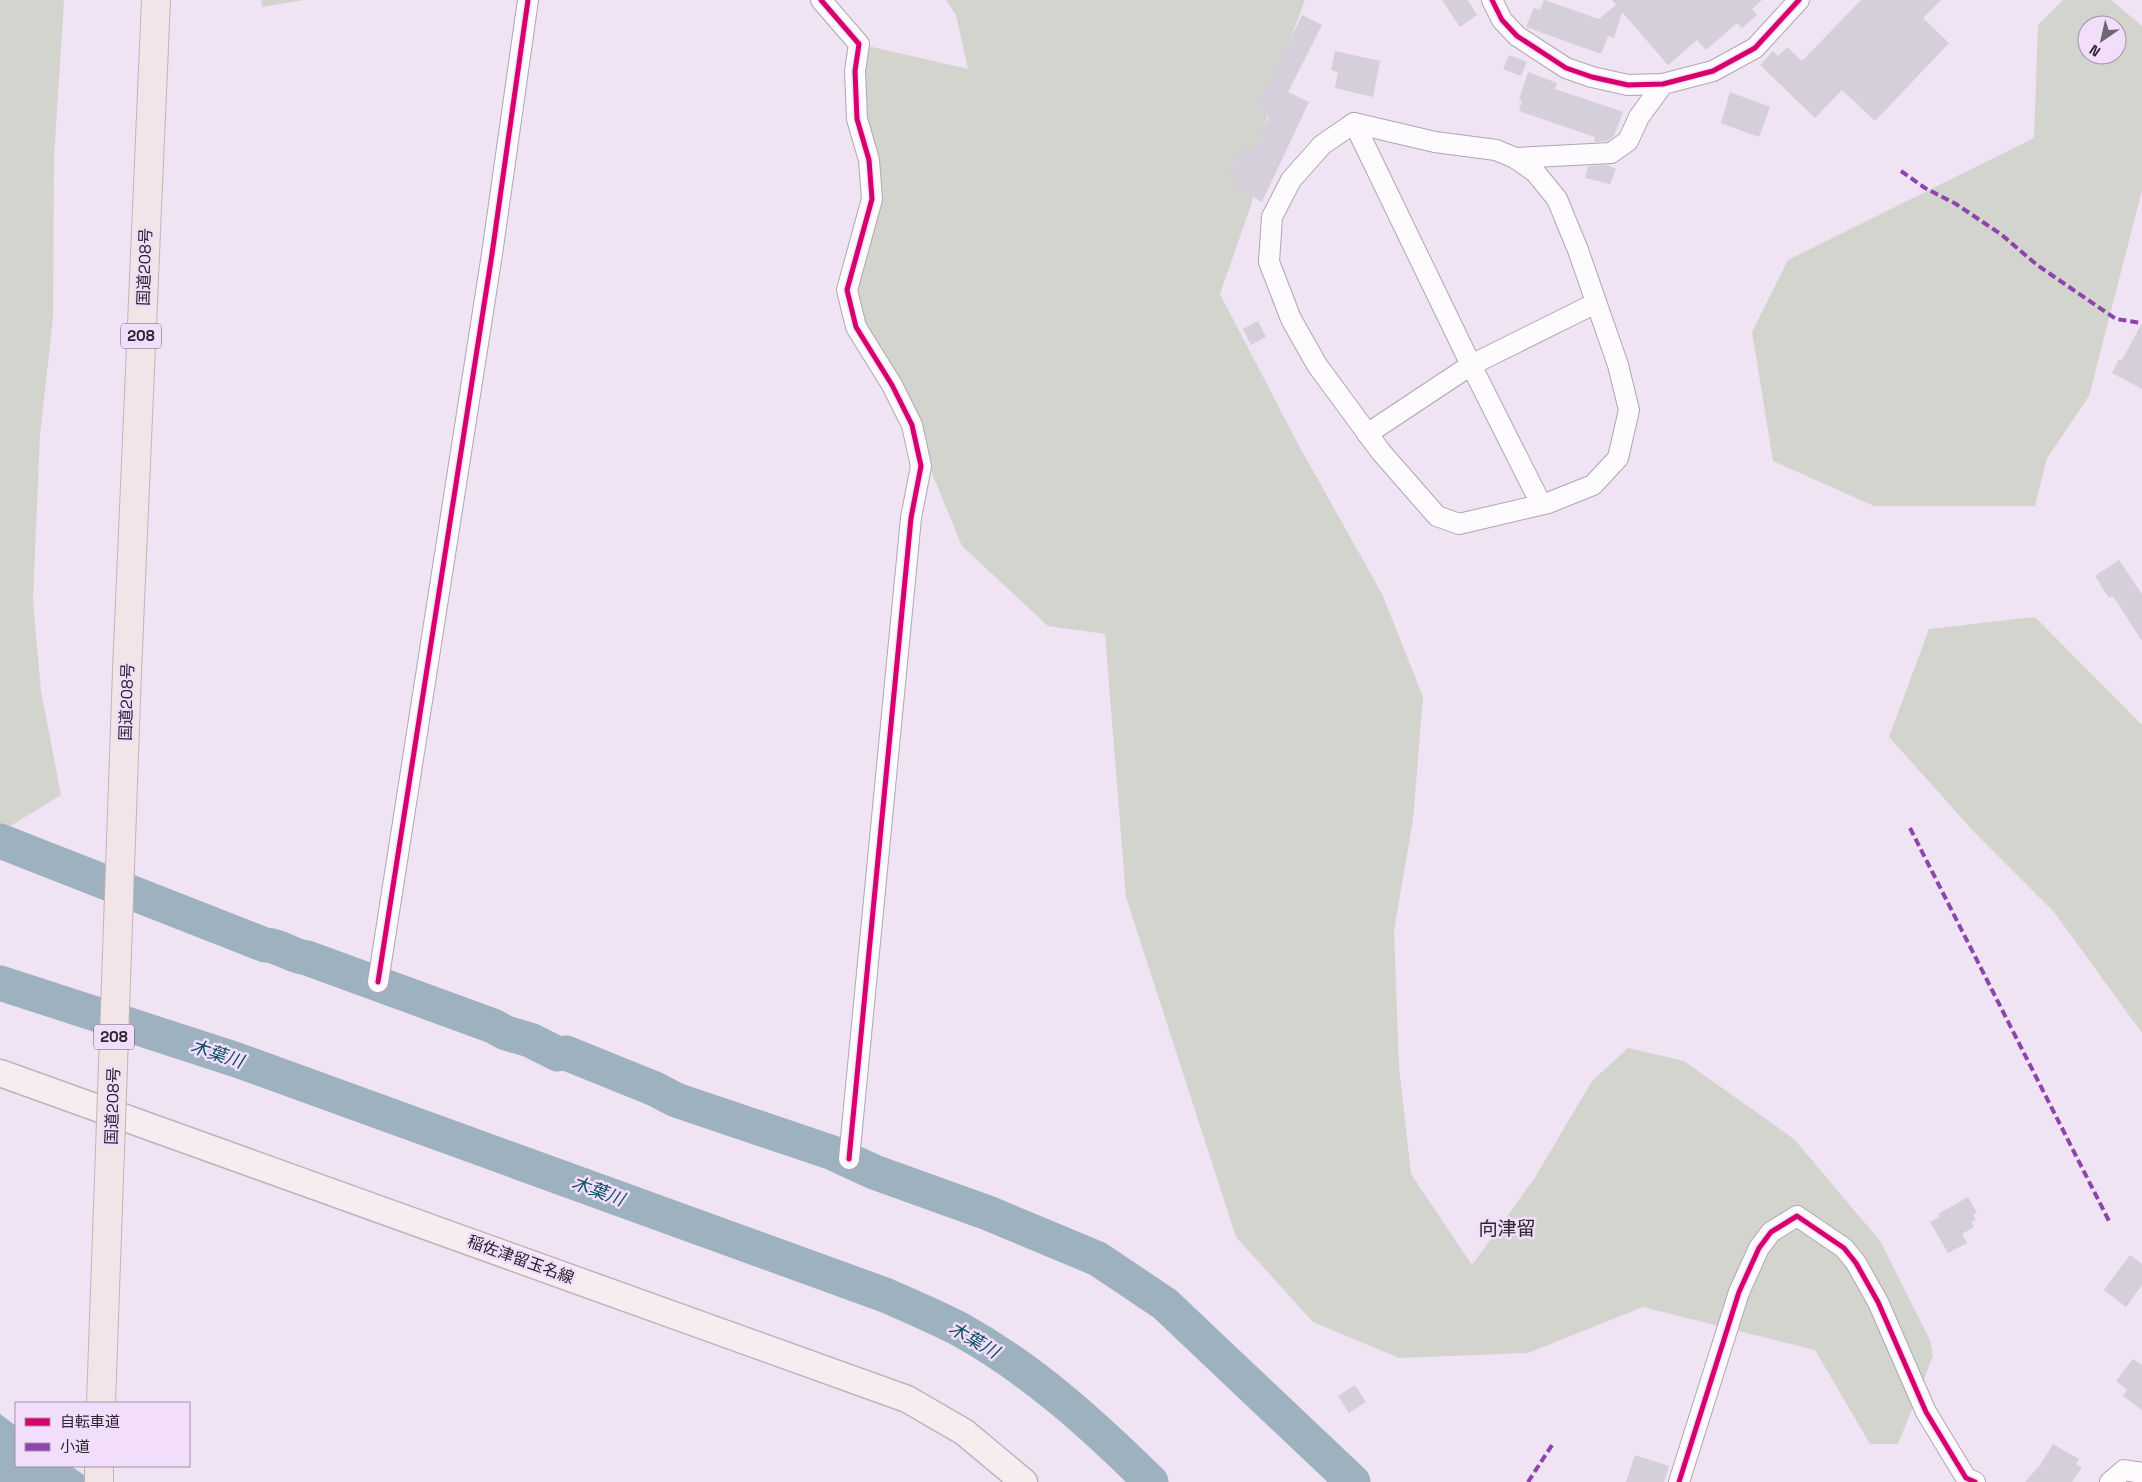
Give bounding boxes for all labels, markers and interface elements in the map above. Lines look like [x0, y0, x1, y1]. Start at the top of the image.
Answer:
north arrow [2077, 15, 2127, 65]
text: N [2086, 41, 2104, 61]
street label: 国道208号 [133, 228, 156, 306]
road number: 208 [121, 324, 161, 348]
street label: 国道208号 [115, 663, 138, 741]
road number: 208 [94, 1024, 134, 1050]
water label: 木葉川 [188, 1034, 248, 1073]
street label: 国道208号 [101, 1067, 124, 1145]
water label: 木葉川 [569, 1170, 629, 1211]
district label: 向津留 [1478, 1216, 1536, 1241]
street label: 稲佐津留玉名線 [465, 1230, 577, 1288]
water label: 木葉川 [945, 1316, 1005, 1364]
legend [15, 1402, 190, 1467]
text: 自転車道 [60, 1412, 120, 1431]
text: 小道 [60, 1437, 90, 1456]

